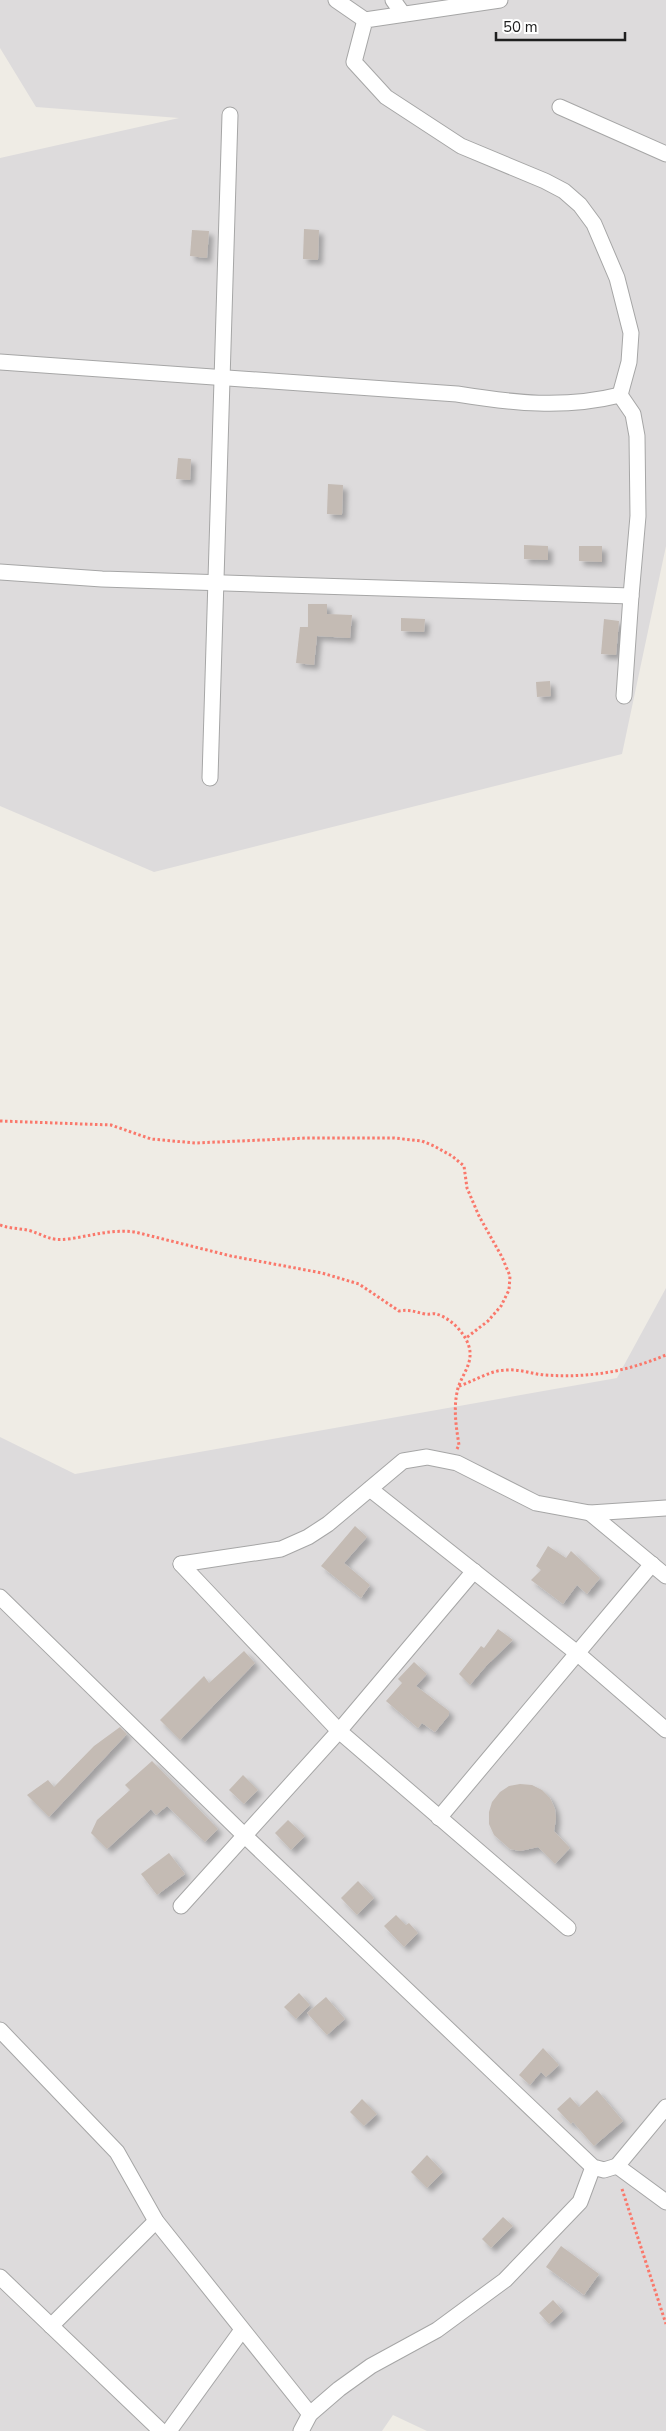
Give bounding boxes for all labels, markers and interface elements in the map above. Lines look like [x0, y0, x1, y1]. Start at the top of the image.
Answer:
scale bar [496, 10, 625, 42]
text: 50 m [503, 17, 538, 37]

